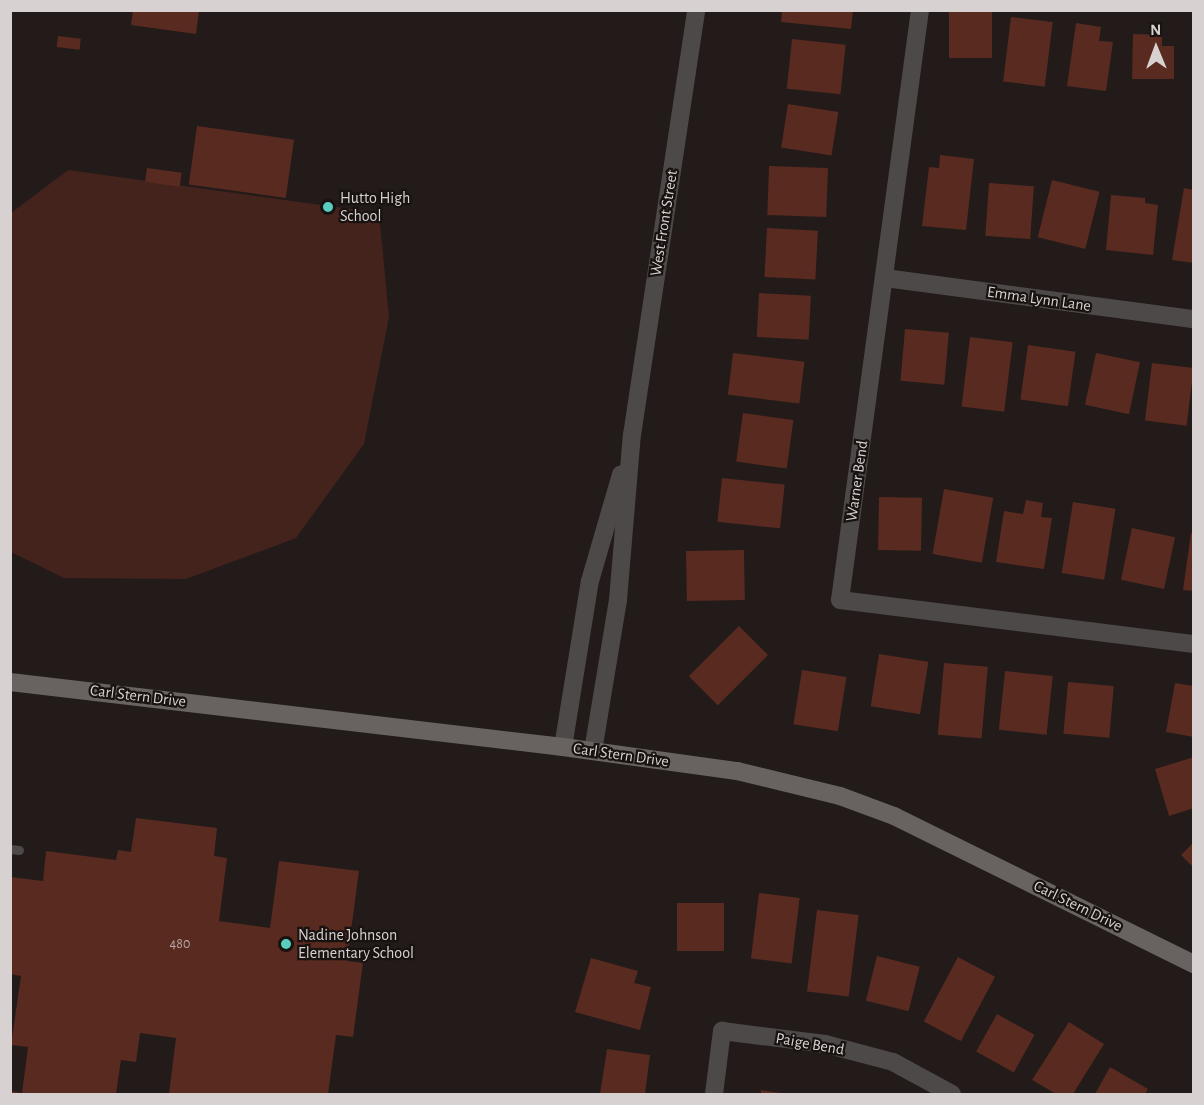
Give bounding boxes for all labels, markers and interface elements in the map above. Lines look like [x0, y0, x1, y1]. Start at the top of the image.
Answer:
north arrow [1126, 18, 1186, 78]
text: N [1150, 22, 1161, 38]
street label: West Front Street [646, 168, 682, 278]
place label: Hutto High School [340, 188, 410, 226]
marker: Hutto High School [321, 200, 335, 214]
street label: Emma Lynn Lane [986, 282, 1092, 316]
street label: Warner Bend [842, 439, 872, 523]
street label: Carl Stern Drive [89, 681, 187, 711]
street label: Carl Stern Drive [572, 739, 670, 771]
street label: Carl Stern Drive [1030, 876, 1126, 936]
place label: Nadine Johnson Elementary School [298, 925, 414, 963]
house number: 480 [170, 936, 190, 952]
marker: Nadine Johnson Elementary School [279, 937, 293, 951]
street label: Paige Bend [774, 1029, 846, 1059]

